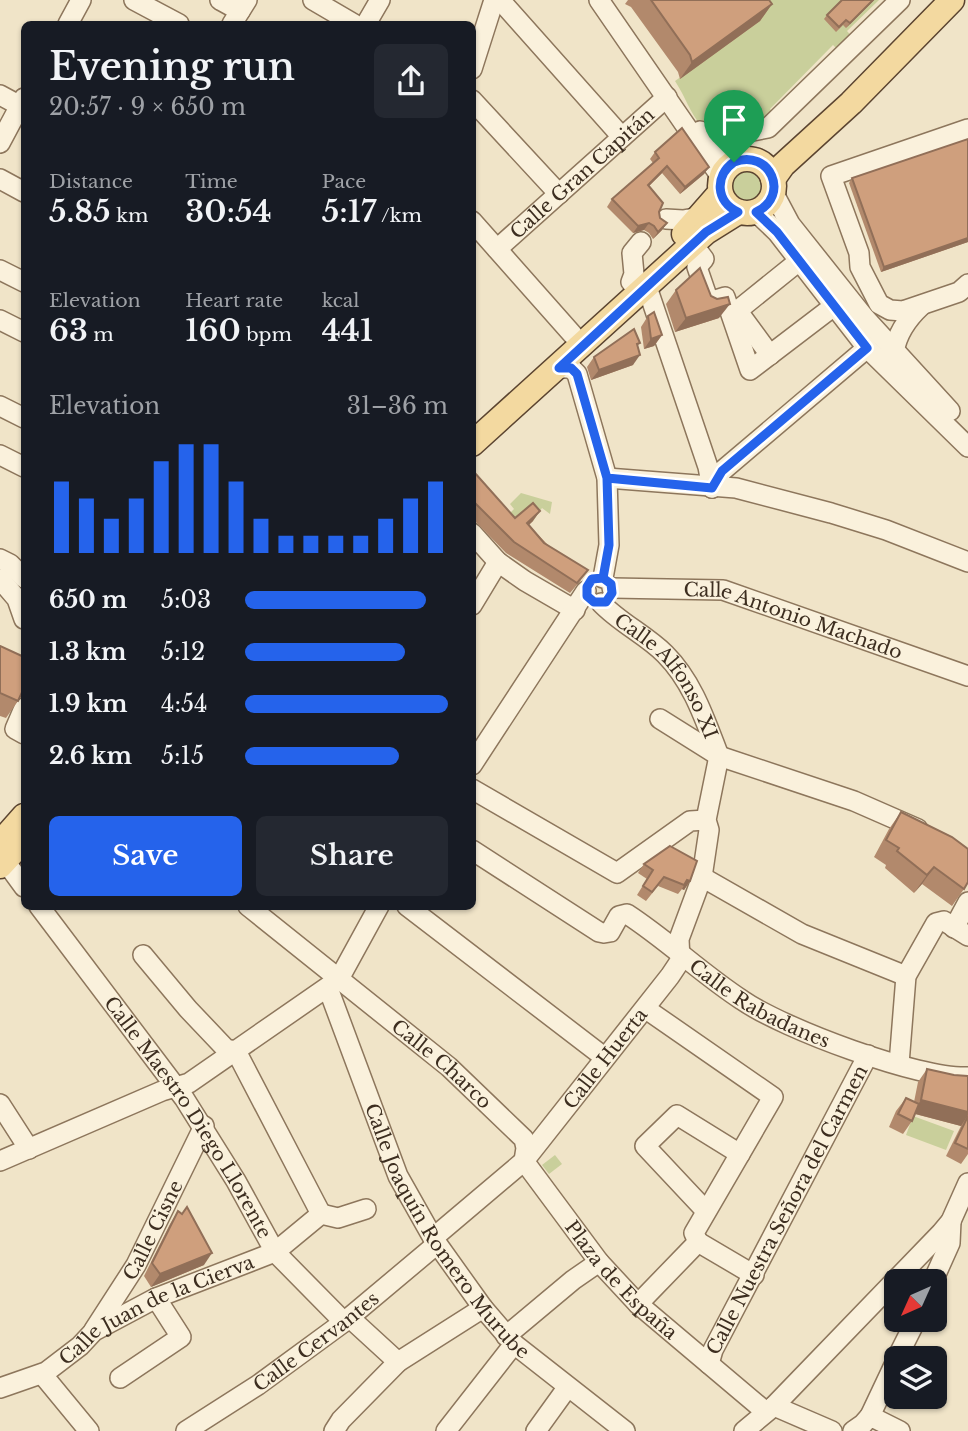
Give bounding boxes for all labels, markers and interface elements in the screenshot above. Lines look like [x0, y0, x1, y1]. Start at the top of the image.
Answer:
text: Evening run [49, 43, 295, 90]
button: share [374, 44, 448, 118]
pin [704, 90, 764, 162]
text: 20:57 · 9 × 650 m [49, 93, 246, 121]
icon: arrive [715, 101, 753, 139]
street label: Calle Gran Capitán [506, 103, 659, 244]
text: Distance [49, 170, 133, 193]
text: Time [185, 170, 238, 193]
text: Pace [322, 170, 366, 193]
text: 5.85 [49, 193, 111, 230]
text: 30:54 [185, 193, 272, 230]
text: 5:17 [322, 193, 376, 230]
text: km [111, 204, 148, 227]
text: /km [376, 204, 422, 227]
text: Elevation [49, 289, 141, 312]
text: Heart rate [185, 289, 283, 312]
text: kcal [322, 289, 360, 312]
text: 63 [49, 312, 88, 349]
text: 160 [185, 312, 241, 349]
text: 441 [322, 312, 373, 349]
text: m [88, 323, 114, 346]
text: bpm [241, 323, 292, 346]
text: Elevation [49, 392, 160, 420]
text: 31–36 m [347, 392, 448, 420]
street label: Calle Antonio Machado [683, 578, 905, 664]
text: 650 m [49, 586, 127, 614]
text: 5:03 [161, 586, 211, 614]
street label: Calle Alfonso XI [610, 608, 722, 742]
text: 1.3 km [49, 638, 127, 666]
text: 5:12 [161, 638, 205, 666]
text: 1.9 km [49, 690, 127, 718]
text: 4:54 [161, 690, 208, 718]
text: 2.6 km [49, 742, 132, 770]
text: 5:15 [161, 742, 204, 770]
button: Save [49, 816, 242, 896]
button: Share [256, 816, 448, 896]
street label: Calle Rabadanes [685, 954, 833, 1053]
street label: Calle Maestro Diego Llorente [99, 992, 276, 1242]
street label: Calle Huerta [559, 1003, 653, 1114]
street label: Calle Charco [387, 1015, 496, 1114]
street label: Calle Nuestra Señora del Carmen [702, 1061, 873, 1359]
street label: Calle Joaquín Romero Murube [360, 1100, 534, 1364]
street label: Calle Cisne [118, 1177, 188, 1285]
street label: Plaza de España [560, 1216, 682, 1345]
street label: Calle Juan de la Cierva [55, 1250, 258, 1370]
north arrow [884, 1269, 947, 1332]
map controls [884, 1269, 947, 1409]
street label: Calle Cervantes [249, 1287, 384, 1397]
button: layers [884, 1346, 947, 1409]

